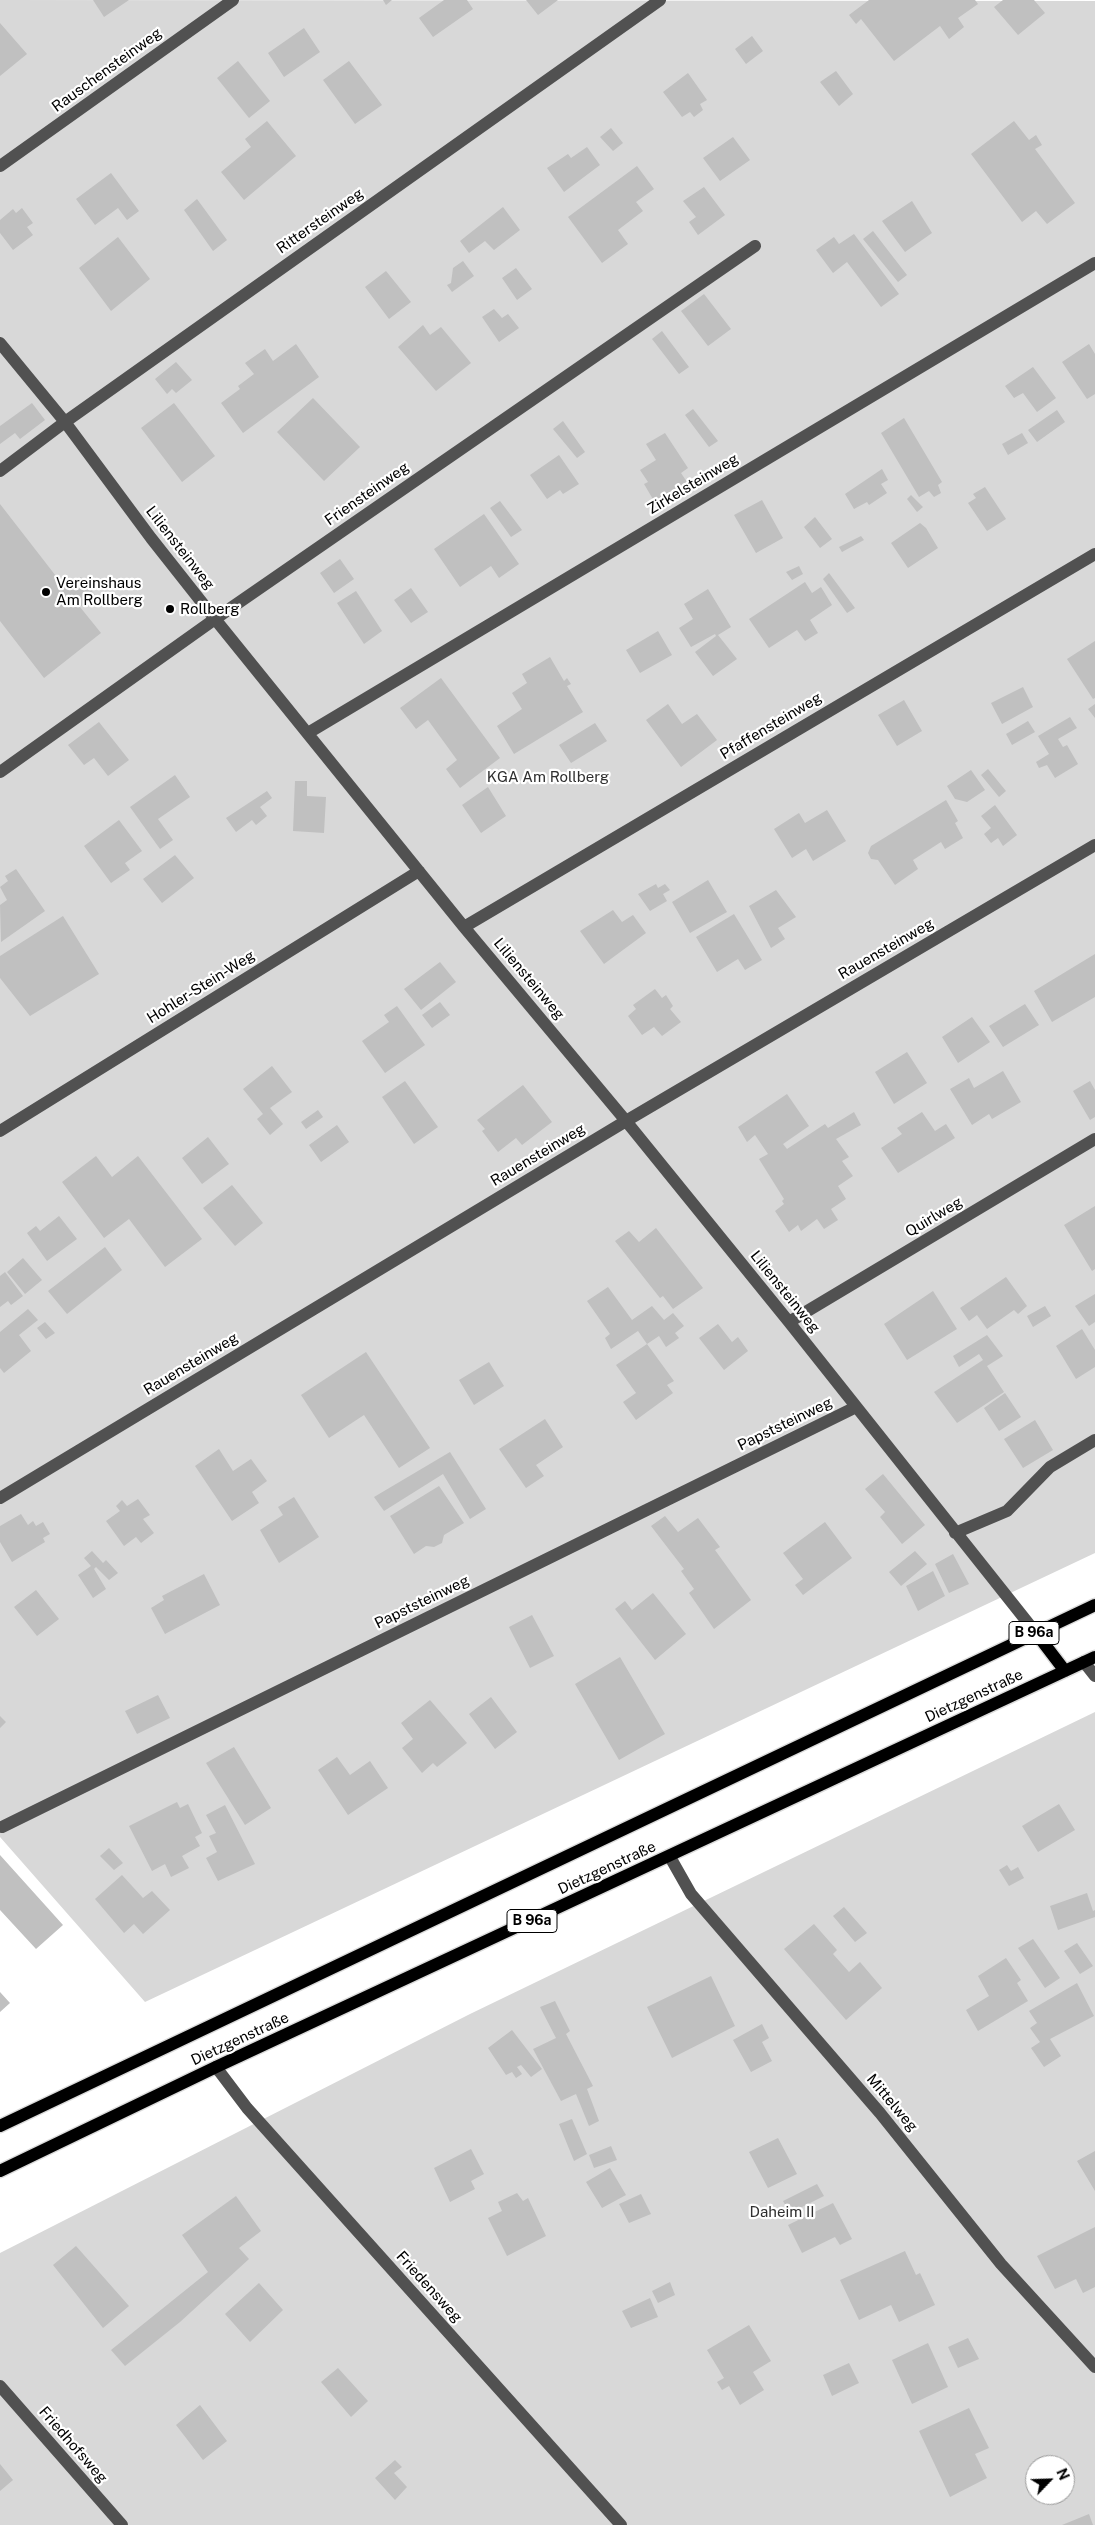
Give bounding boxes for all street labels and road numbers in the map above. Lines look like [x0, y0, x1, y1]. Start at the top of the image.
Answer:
street label: Rauschensteinweg [49, 24, 165, 116]
street label: Rittersteinweg [273, 184, 367, 258]
street label: Zirkelsteinweg [644, 450, 742, 518]
street label: Friensteinweg [321, 458, 413, 530]
street label: Liliensteinweg [142, 503, 218, 593]
street label: Pfaffensteinweg [717, 689, 825, 763]
street label: Rauensteinweg [835, 914, 937, 984]
street label: Liliensteinweg [490, 935, 568, 1023]
street label: Hohler-Stein-Weg [144, 947, 258, 1027]
street label: Rauensteinweg [487, 1120, 589, 1190]
street label: Quirlweg [902, 1193, 966, 1241]
street label: Liliensteinweg [746, 1247, 824, 1337]
street label: Rauensteinweg [140, 1329, 242, 1399]
street label: Papststeinweg [735, 1393, 835, 1455]
street label: Papststeinweg [372, 1571, 472, 1633]
road number: B 96a [1009, 1622, 1059, 1645]
street label: Dietzgenstraße [922, 1665, 1026, 1727]
street label: Dietzgenstraße [555, 1837, 659, 1899]
road number: B 96a [507, 1910, 557, 1932]
street label: Dietzgenstraße [188, 2008, 292, 2070]
street label: Mittelweg [863, 2070, 921, 2136]
street label: Friedensweg [392, 2248, 466, 2326]
street label: Friedhofsweg [35, 2403, 111, 2487]

